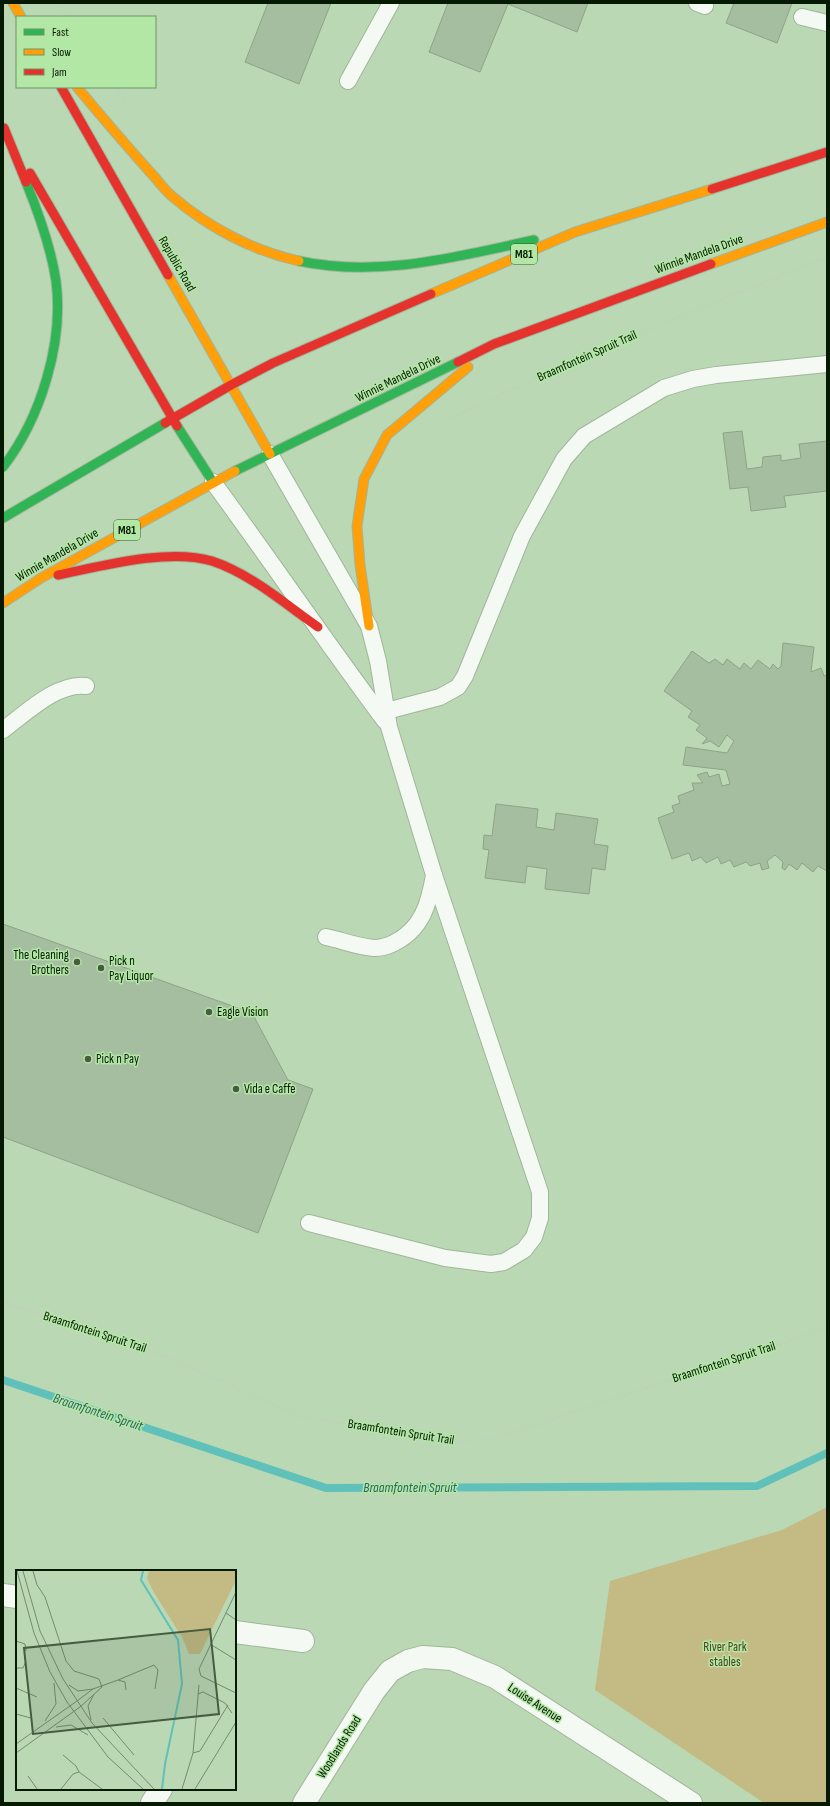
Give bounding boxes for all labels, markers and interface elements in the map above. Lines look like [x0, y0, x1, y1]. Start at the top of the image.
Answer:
legend [16, 16, 156, 88]
text: Fast [52, 25, 69, 40]
text: Slow [52, 45, 71, 60]
text: Jam [51, 65, 67, 80]
street label: Winnie Mandela Drive [653, 231, 745, 277]
street label: Republic Road [155, 233, 199, 295]
road number: M81 [511, 244, 537, 264]
street label: Braamfontein Spruit Trail [535, 327, 639, 385]
street label: Winnie Mandela Drive [353, 350, 443, 406]
road number: M81 [114, 520, 140, 540]
street label: Winnie Mandela Drive [13, 525, 101, 585]
place label: The Cleaning Brothers [13, 947, 69, 978]
place label: Pick n Pay Liquor [109, 953, 154, 984]
marker: The Cleaning Brothers [72, 957, 82, 967]
marker: Pick n Pay Liquor [96, 963, 106, 973]
place label: Eagle Vision [217, 1004, 268, 1020]
marker: Eagle Vision [204, 1007, 214, 1017]
place label: Pick n Pay [96, 1051, 139, 1067]
marker: Pick n Pay [83, 1054, 93, 1064]
place label: Vida e Caffe [244, 1081, 296, 1097]
marker: Vida e Caffe [231, 1084, 241, 1094]
street label: Braamfontein Spruit Trail [41, 1308, 149, 1356]
street label: Braamfontein Spruit Trail [670, 1338, 778, 1386]
water label: Braamfontein Spruit [51, 1389, 146, 1435]
street label: Braamfontein Spruit Trail [347, 1416, 455, 1448]
water label: Braamfontein Spruit [363, 1479, 458, 1496]
inset map [16, 1570, 236, 1790]
park label: River Park stables [703, 1639, 747, 1670]
street label: Louise Avenue [505, 1679, 565, 1727]
street label: Woodlands Road [313, 1713, 365, 1781]

